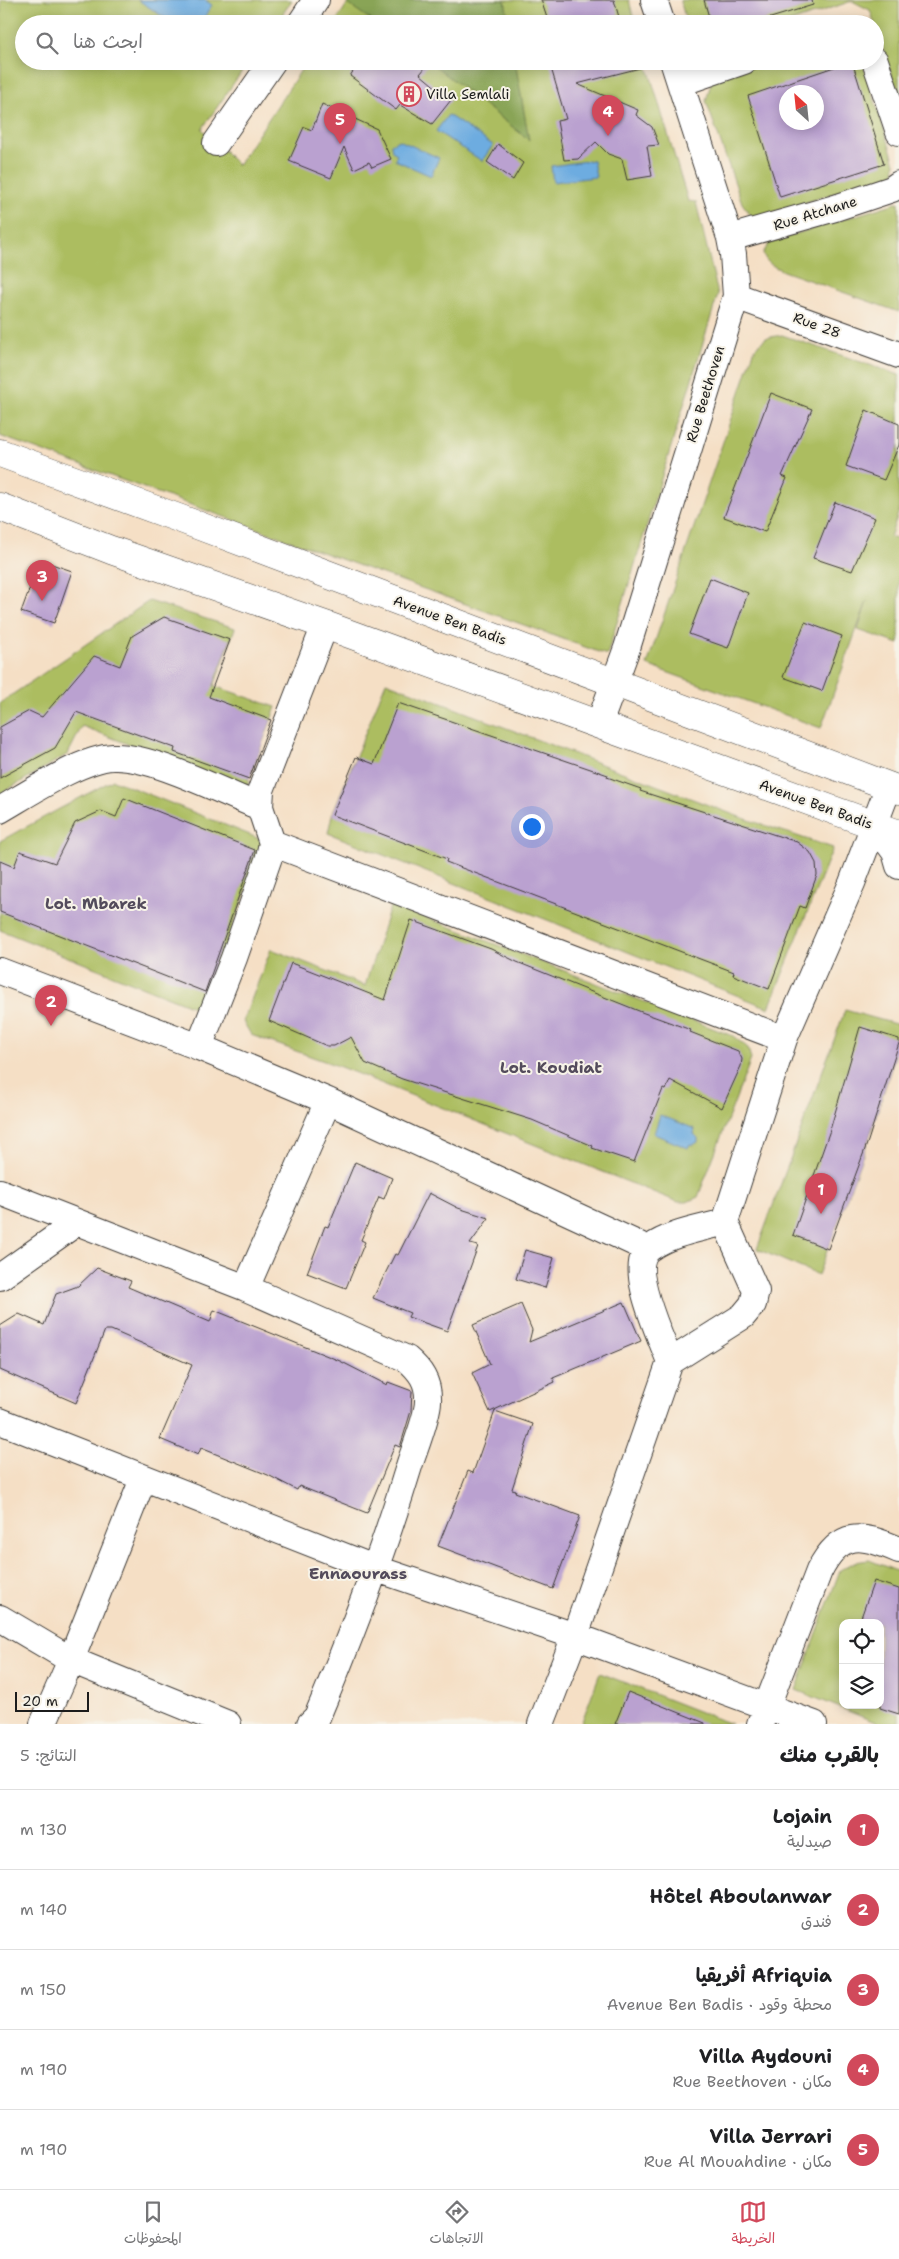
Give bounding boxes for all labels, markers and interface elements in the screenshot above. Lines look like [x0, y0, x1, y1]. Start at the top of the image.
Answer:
search box [15, 15, 884, 70]
icon: search [33, 29, 61, 57]
text: ابحث هنا [73, 29, 143, 54]
building icon: Villa Semlali [396, 81, 422, 107]
place label: Villa Semlali [426, 85, 509, 103]
north arrow [779, 85, 824, 130]
pin: 4 [592, 95, 624, 136]
pin: 5 [324, 103, 356, 144]
street label: Rue Atchane [771, 192, 859, 234]
street label: Rue 28 [791, 308, 843, 342]
street label: Rue Beethoven [682, 343, 728, 444]
pin: 3 [26, 560, 58, 601]
street label: Avenue Ben Badis [391, 591, 509, 649]
street label: Avenue Ben Badis [757, 775, 875, 833]
your location [519, 814, 545, 840]
district label: Lot. Mbarek [45, 893, 147, 914]
pin: 2 [35, 985, 67, 1026]
district label: Lot. Koudiat [500, 1057, 602, 1078]
pin: 1 [805, 1173, 837, 1214]
district label: Ennaourass [309, 1563, 407, 1584]
map controls [839, 1619, 884, 1709]
button: locate [839, 1619, 884, 1664]
button: layers [839, 1664, 884, 1709]
scale bar [15, 1689, 89, 1712]
text: 20 m [22, 1692, 58, 1710]
text: بالقرب منك [780, 1741, 879, 1769]
text: النتائج: 5 [20, 1745, 77, 1766]
text: Lojain [773, 1804, 832, 1829]
text: 130 m [20, 1819, 67, 1840]
text: 1 [859, 1819, 867, 1840]
text: صيدلية [787, 1831, 832, 1852]
text: Hôtel Aboulanwar [650, 1884, 832, 1909]
text: 140 m [20, 1899, 68, 1920]
text: 2 [857, 1899, 869, 1920]
text: فندق [801, 1911, 832, 1932]
text: Afriquia أفريقيا [696, 1963, 832, 1988]
text: 150 m [20, 1979, 67, 2000]
text: 3 [857, 1979, 869, 2000]
text: محطة وقود · Avenue Ben Badis [607, 1994, 832, 2015]
text: Villa Aydouni [699, 2044, 832, 2069]
text: 190 m [20, 2059, 67, 2080]
text: 4 [857, 2059, 869, 2080]
text: مكان · Rue Beethoven [673, 2071, 832, 2092]
text: Villa Jerrari [710, 2124, 832, 2149]
text: 190 m [20, 2139, 67, 2160]
text: 5 [858, 2139, 868, 2160]
text: مكان · Rue Al Mouahdine [644, 2151, 832, 2172]
tab: المحفوظات [124, 2198, 182, 2251]
tab: الاتجاهات [429, 2198, 484, 2251]
tab: الخريطة [731, 2198, 775, 2251]

